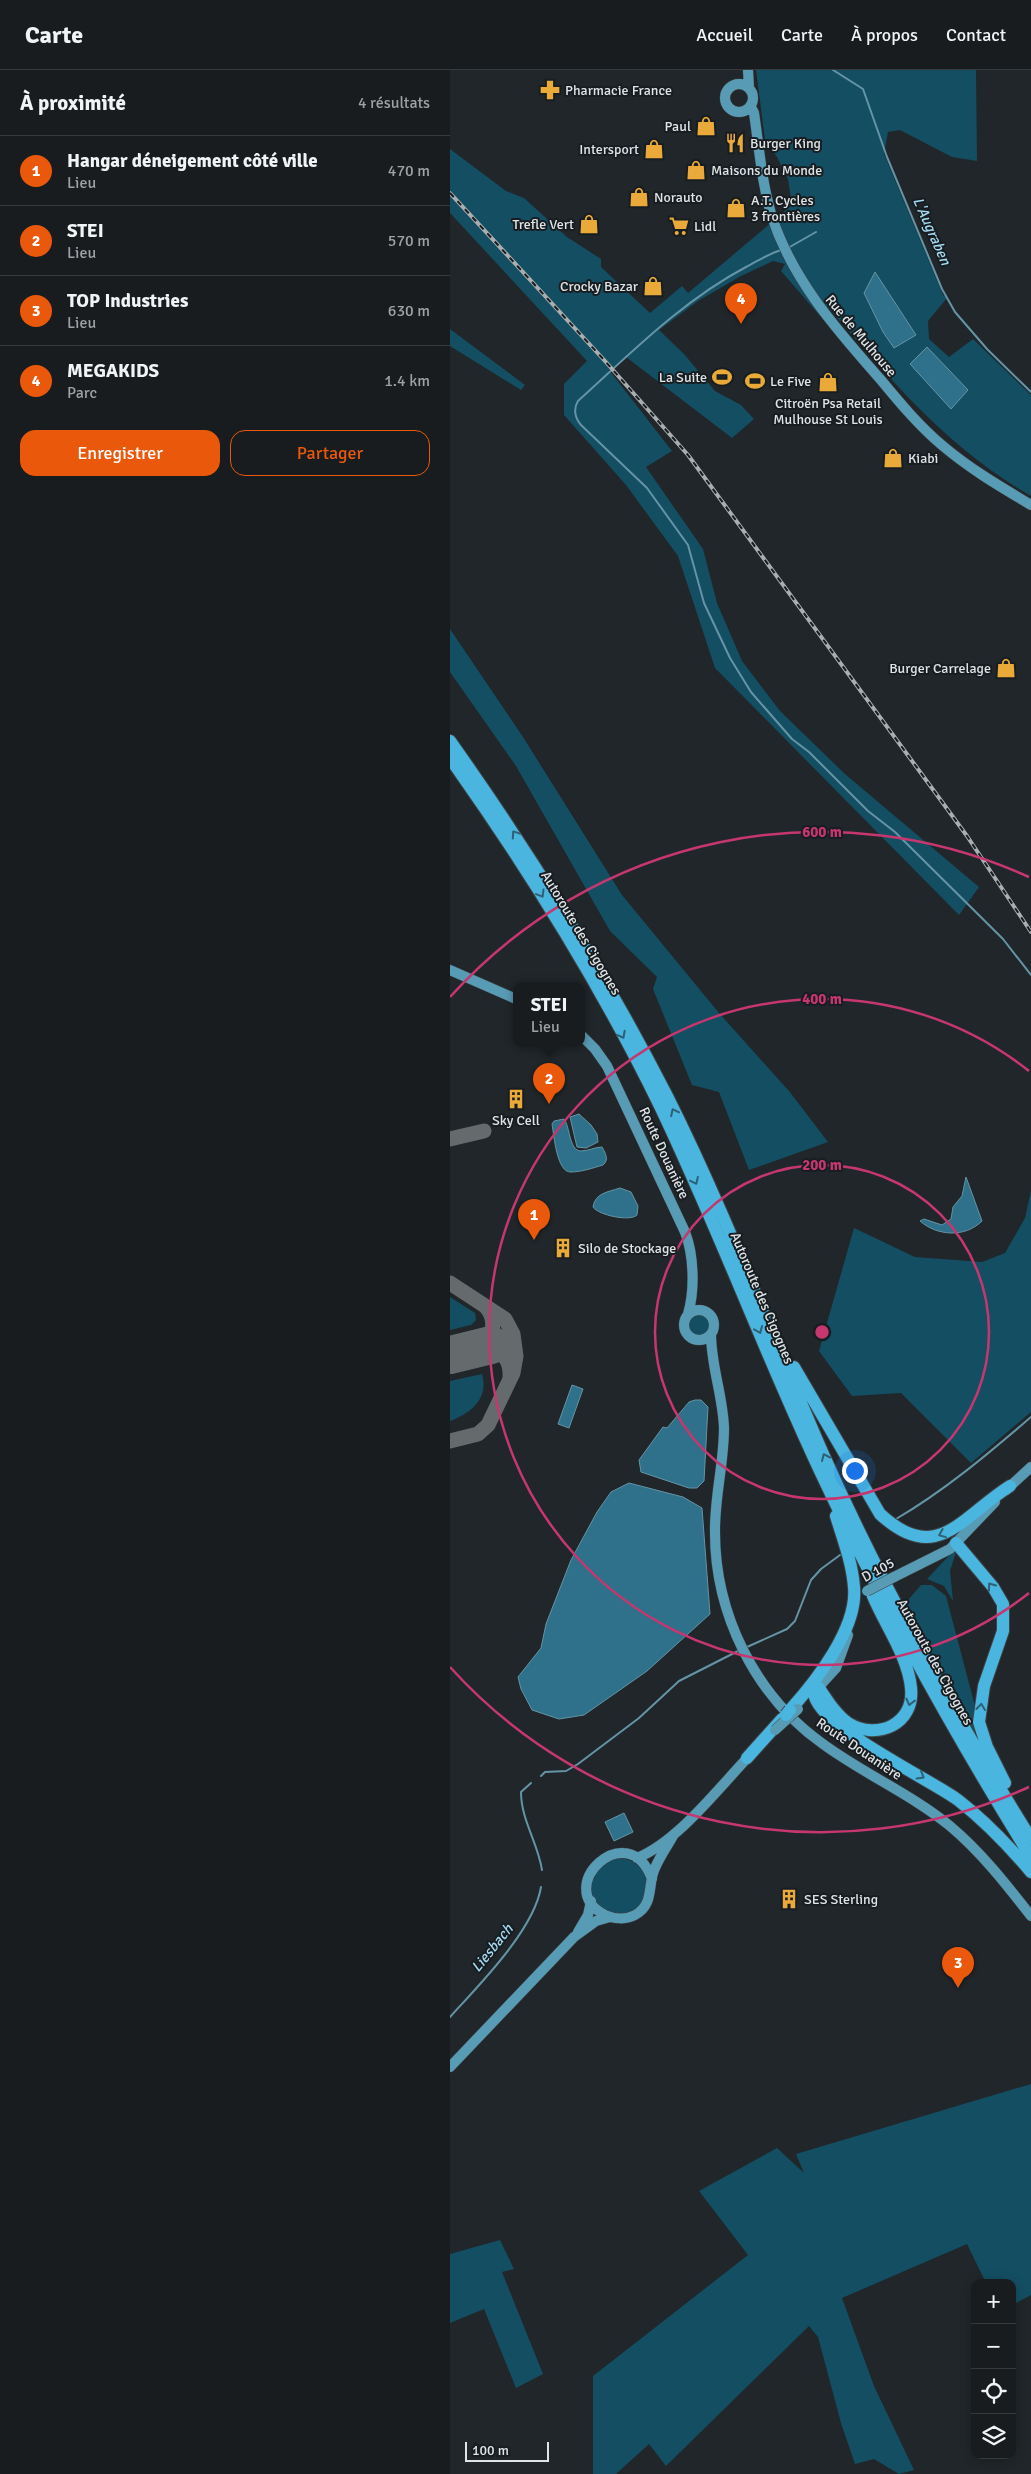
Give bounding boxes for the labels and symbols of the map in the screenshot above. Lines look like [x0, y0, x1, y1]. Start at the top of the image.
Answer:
pharmacy icon: Pharmacie France [539, 79, 561, 101]
place label: Pharmacie France [565, 82, 672, 99]
shop icon: Paul [695, 115, 717, 137]
place label: Paul [664, 118, 691, 135]
restaurant icon: Burger King [724, 132, 746, 154]
place label: Burger King [750, 135, 821, 152]
shop icon: Intersport [643, 138, 665, 160]
place label: Intersport [579, 141, 639, 158]
shop icon: Maisons du Monde [685, 159, 707, 181]
place label: Maisons du Monde [711, 162, 822, 179]
shop icon: Norauto [628, 186, 650, 208]
place label: Norauto [654, 189, 703, 206]
place label: A.T. Cycles 3 frontières [751, 192, 820, 225]
water label: L'Augraben [909, 194, 955, 269]
shop icon: A.T. Cycles 3 frontières [725, 197, 747, 219]
shop icon: Trefle Vert [578, 213, 600, 235]
supermarket icon: Lidl [668, 215, 690, 237]
place label: Trefle Vert [513, 216, 574, 233]
place label: Lidl [694, 218, 716, 235]
shop icon: Crocky Bazar [642, 275, 664, 297]
place label: Crocky Bazar [560, 278, 639, 295]
pin: 4 [725, 283, 757, 324]
street label: Rue de Mulhouse [822, 291, 900, 381]
sports icon: La Suite [711, 366, 733, 388]
place label: La Suite [659, 369, 707, 386]
sports icon: Le Five [744, 370, 766, 392]
shop icon: Citroën Psa Retail Mulhouse St Louis [817, 371, 839, 393]
place label: Le Five [770, 373, 811, 390]
place label: Citroën Psa Retail Mulhouse St Louis [773, 395, 883, 428]
shop icon: Kiabi [882, 447, 904, 469]
place label: Kiabi [908, 450, 938, 467]
shop icon: Burger Carrelage [995, 657, 1017, 679]
place label: Burger Carrelage [889, 660, 991, 677]
text: 600 m [802, 823, 842, 841]
one-way arrow [512, 831, 521, 840]
street label: Autoroute des Cigognes [537, 868, 625, 998]
one-way arrow [535, 889, 545, 898]
text: 400 m [802, 990, 842, 1008]
one-way arrow [616, 1030, 626, 1039]
pin: 2 [533, 1063, 565, 1104]
building icon: Sky Cell [505, 1088, 527, 1110]
street label: Route Douanière [635, 1104, 693, 1202]
one-way arrow [670, 1108, 680, 1117]
place label: Sky Cell [492, 1112, 540, 1129]
text: 200 m [802, 1156, 842, 1174]
one-way arrow [688, 1175, 698, 1184]
pin: 1 [518, 1199, 550, 1240]
street label: Autoroute des Cigognes [727, 1230, 797, 1366]
building icon: Silo de Stockage [552, 1237, 574, 1259]
place label: Silo de Stockage [578, 1240, 676, 1257]
centre of rings [813, 1323, 831, 1341]
one-way arrow [753, 1325, 764, 1334]
one-way arrow [821, 1453, 831, 1462]
your location [842, 1458, 868, 1484]
one-way arrow [938, 1527, 947, 1538]
street label: D 105 [859, 1554, 897, 1586]
one-way arrow [988, 1582, 997, 1591]
street label: Autoroute des Cigognes [893, 1596, 977, 1728]
one-way arrow [905, 1698, 916, 1706]
one-way arrow [975, 1702, 986, 1710]
street label: Route Douanière [813, 1714, 905, 1784]
one-way arrow [915, 1769, 924, 1779]
building icon: SES Sterling [778, 1888, 800, 1910]
place label: SES Sterling [804, 1891, 878, 1908]
water label: Liesbach [467, 1920, 517, 1976]
pin: 3 [942, 1947, 974, 1988]
scale bar [465, 2439, 549, 2462]

